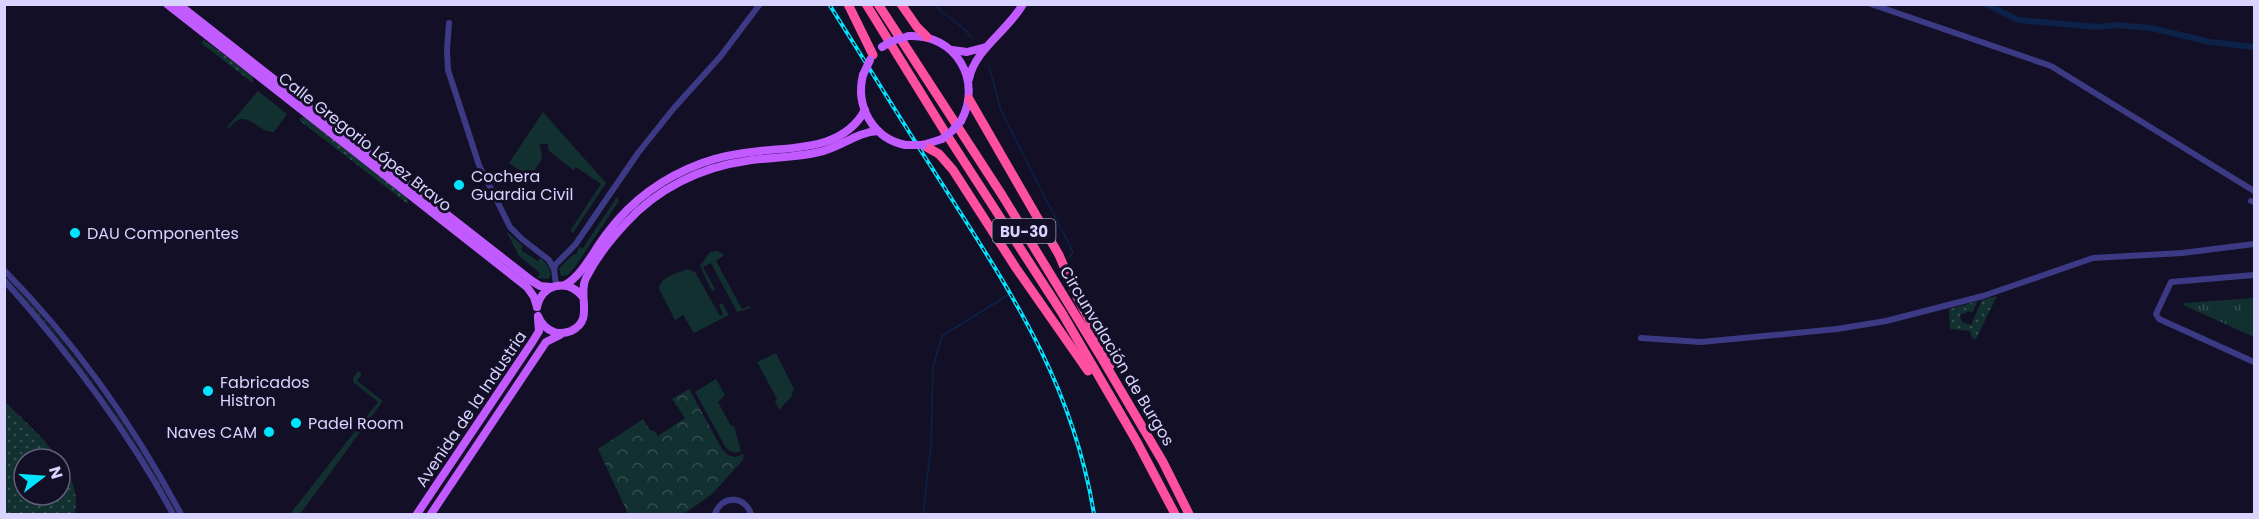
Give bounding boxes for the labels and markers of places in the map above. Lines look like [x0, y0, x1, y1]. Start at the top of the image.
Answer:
place label: Cochera Guardia Civil [471, 165, 573, 206]
marker: Cochera Guardia Civil [452, 178, 466, 192]
place label: DAU Componentes [87, 222, 239, 245]
marker: DAU Componentes [68, 226, 82, 240]
place label: Fabricados Histron [220, 371, 310, 412]
marker: Fabricados Histron [201, 384, 215, 398]
place label: Padel Room [308, 412, 404, 435]
marker: Padel Room [289, 416, 303, 430]
place label: Naves CAM [167, 421, 257, 444]
marker: Naves CAM [262, 425, 276, 439]

